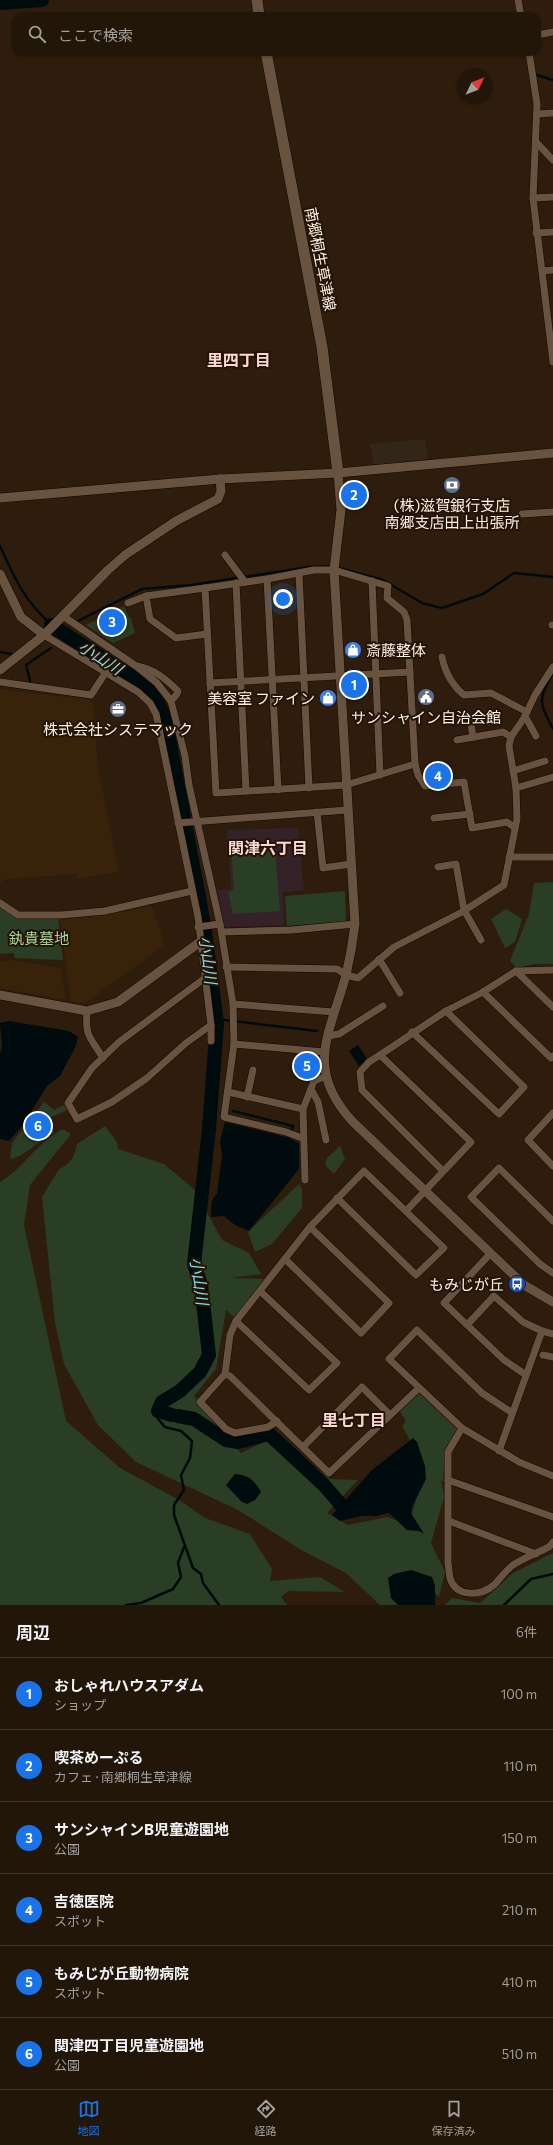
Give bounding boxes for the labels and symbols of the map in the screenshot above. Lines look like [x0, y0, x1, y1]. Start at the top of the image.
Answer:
north arrow [457, 68, 493, 104]
street label: 南郷桐生草津線 [302, 206, 340, 312]
district label: 里四丁目 [207, 350, 271, 369]
bank icon: (株)滋賀銀行支店 南郷支店田上出張所 [442, 475, 462, 495]
pin: 2 [341, 480, 367, 510]
place label: (株)滋賀銀行支店 南郷支店田上出張所 [384, 496, 520, 531]
your location [273, 589, 293, 609]
pin: 3 [99, 607, 125, 637]
water label: 小山川 [76, 636, 128, 679]
shop icon: 斎藤整体 [343, 640, 363, 660]
place label: 斎藤整体 [366, 641, 426, 659]
pin: 1 [341, 670, 367, 700]
public building icon: サンシャイン自治会館 [416, 687, 436, 707]
shop icon: 美容室 ファイン [318, 688, 338, 708]
place label: 美容室 ファイン [207, 689, 315, 707]
office icon: 株式会社システマック [108, 699, 128, 719]
place label: サンシャイン自治会館 [351, 708, 501, 726]
place label: 株式会社システマック [43, 720, 193, 738]
pin: 4 [425, 761, 451, 791]
district label: 関津六丁目 [228, 838, 308, 857]
park label: 釻貴墓地 [9, 929, 69, 947]
water label: 小山川 [197, 935, 222, 987]
pin: 5 [294, 1051, 320, 1081]
pin: 6 [25, 1111, 51, 1141]
water label: 小山川 [187, 1256, 213, 1308]
bus stop icon: もみじが丘 [507, 1274, 527, 1294]
place label: もみじが丘 [429, 1275, 504, 1293]
district label: 里七丁目 [322, 1410, 386, 1429]

